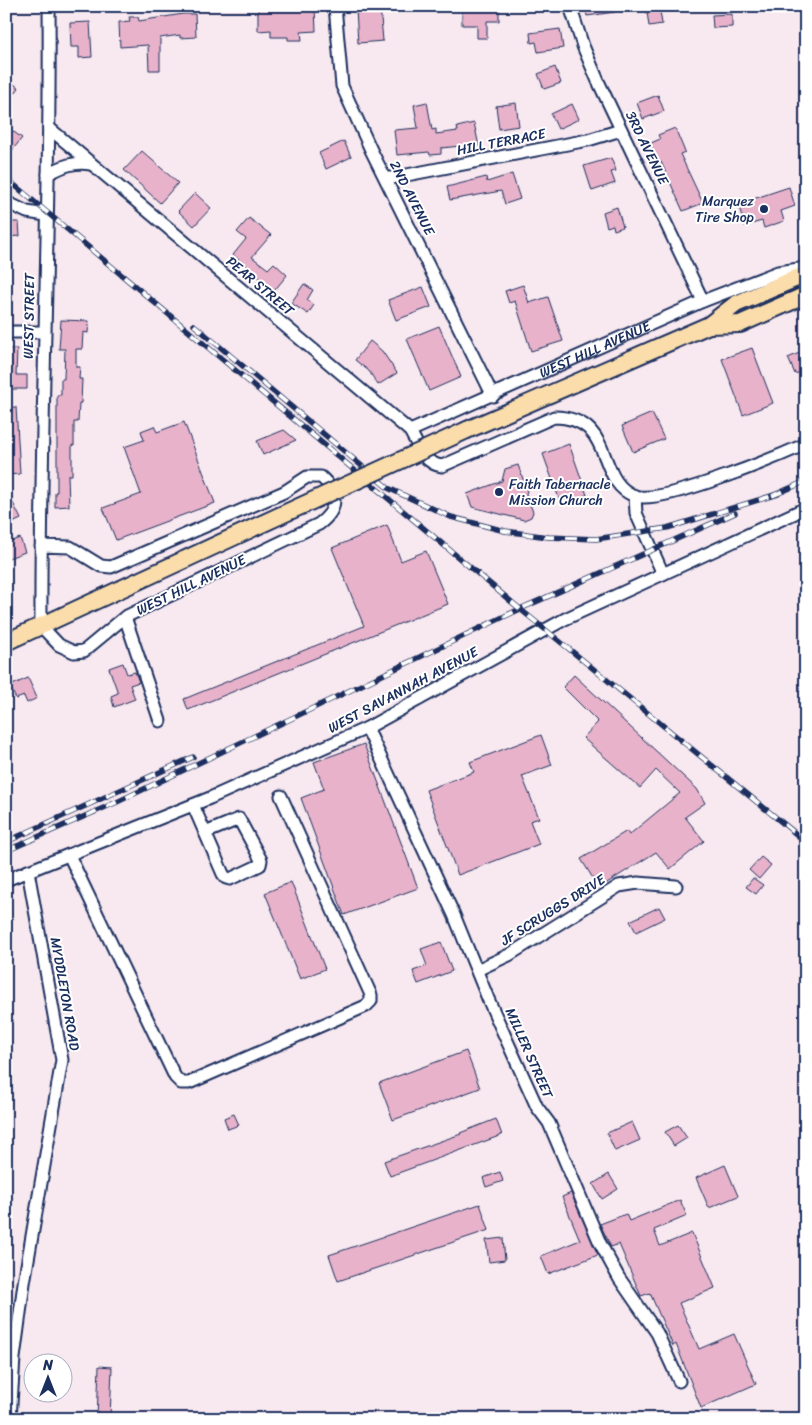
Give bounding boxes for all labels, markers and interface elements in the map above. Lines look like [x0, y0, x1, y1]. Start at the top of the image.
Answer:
street label: 3RD AVENUE [618, 107, 676, 190]
street label: HILL TERRACE [454, 121, 549, 163]
street label: 2ND AVENUE [382, 156, 442, 241]
place label: Marquez Tire Shop [695, 189, 755, 230]
marker: Marquez Tire Shop [758, 203, 770, 215]
street label: PEAR STREET [220, 250, 301, 323]
street label: WEST STREET [16, 272, 42, 359]
street label: WEST HILL AVENUE [535, 313, 656, 385]
place label: Faith Tabernacle Mission Church [509, 472, 611, 513]
marker: Faith Tabernacle Mission Church [493, 486, 505, 498]
street label: WEST HILL AVENUE [132, 547, 251, 622]
street label: WEST SAVANNAH AVENUE [323, 639, 484, 740]
street label: JF SCRUGGS DRIVE [495, 867, 612, 953]
street label: MYDDLETON ROAD [43, 935, 87, 1053]
street label: MILLER STREET [498, 1004, 561, 1104]
north arrow [22, 1352, 72, 1402]
text: N [42, 1353, 53, 1378]

